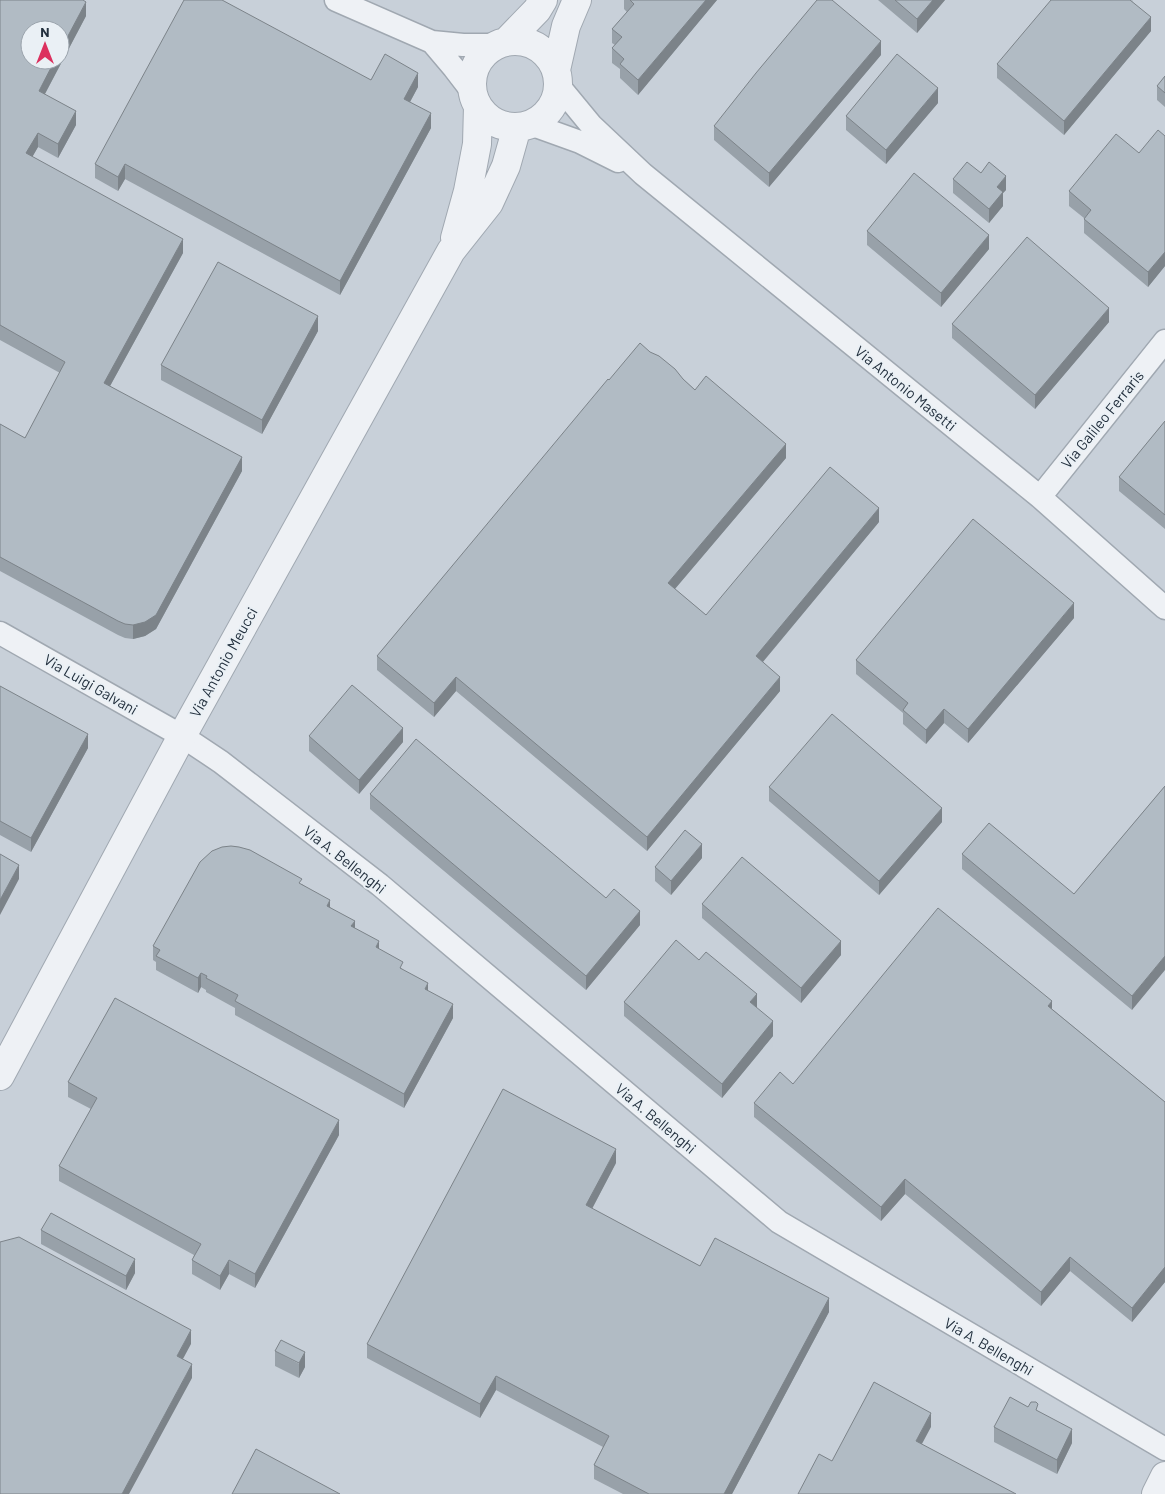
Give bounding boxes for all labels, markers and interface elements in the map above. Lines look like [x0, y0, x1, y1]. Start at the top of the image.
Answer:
north arrow [20, 20, 70, 70]
text: N [40, 23, 50, 40]
street label: Via Antonio Masetti [852, 342, 960, 434]
street label: Via Galileo Ferraris [1057, 366, 1147, 472]
street label: Via Antonio Meucci [185, 604, 261, 720]
street label: Via Luigi Galvani [41, 650, 141, 718]
street label: Via A. Bellenghi [300, 821, 390, 897]
street label: Via A. Bellenghi [612, 1079, 700, 1157]
street label: Via A. Bellenghi [941, 1313, 1037, 1379]

